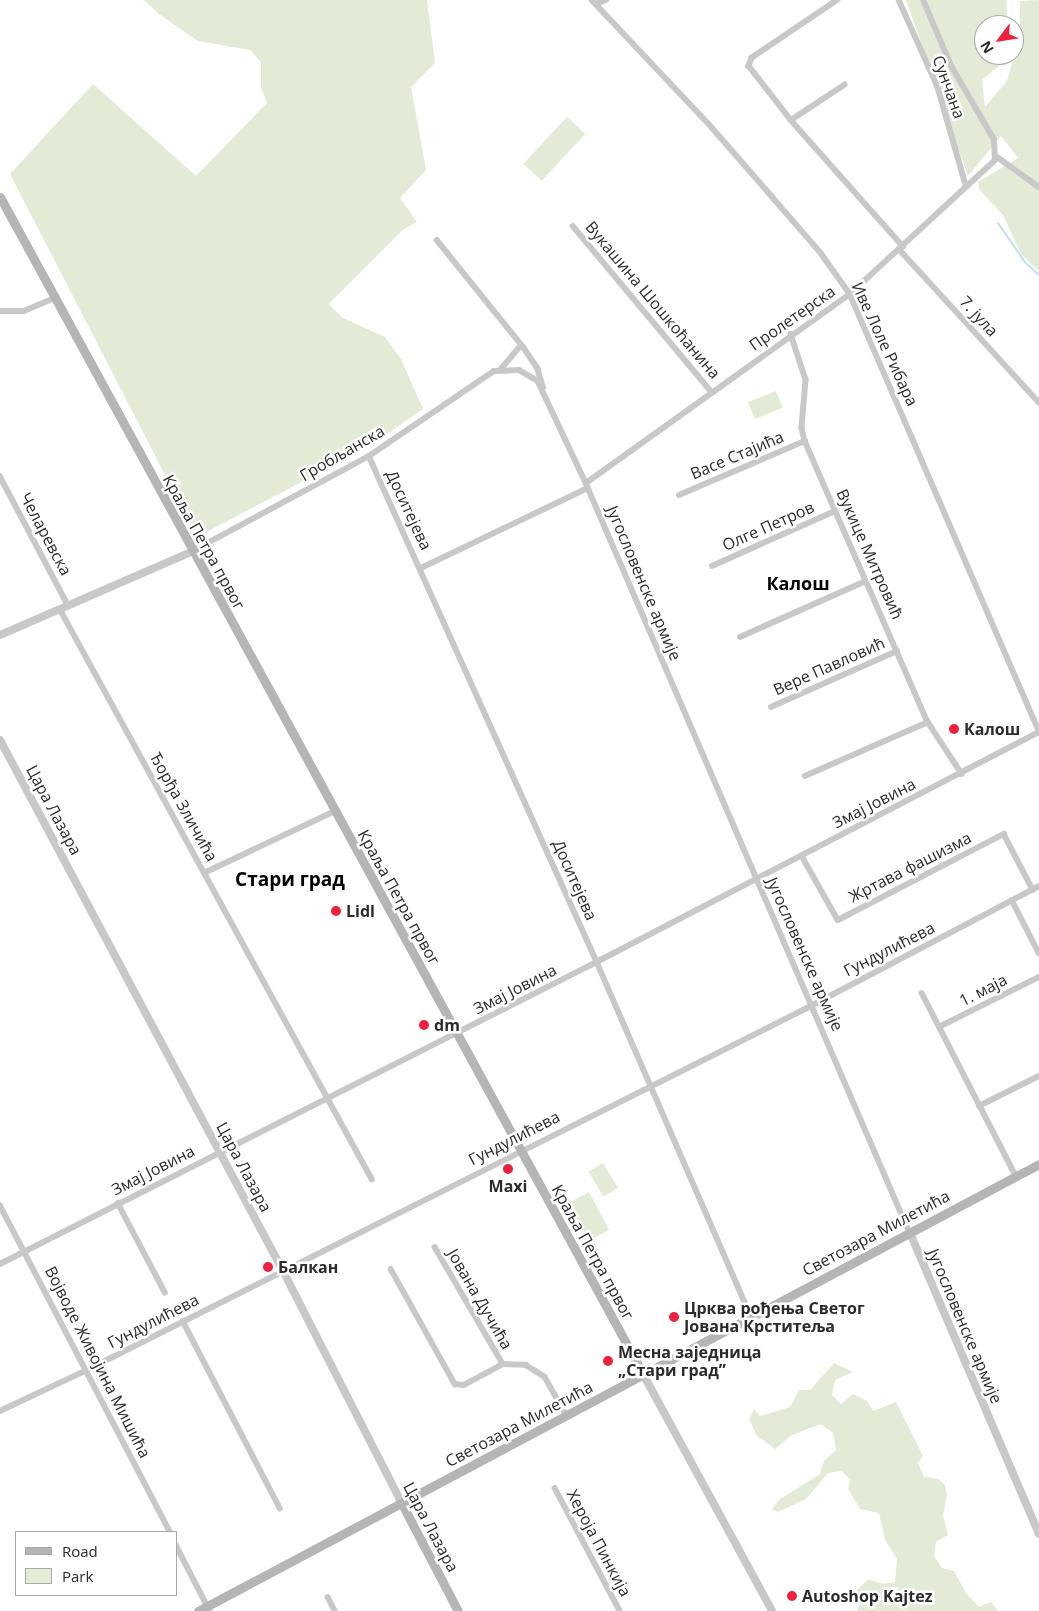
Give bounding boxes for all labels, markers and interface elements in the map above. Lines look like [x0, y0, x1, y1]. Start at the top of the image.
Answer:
north arrow [974, 15, 1024, 65]
text: N [975, 38, 998, 57]
street label: Сунчана [929, 53, 969, 121]
street label: Вукашина Шошкоћанина [582, 217, 724, 383]
street label: Иве Лоле Рибара [848, 279, 922, 409]
street label: Пролетерска [745, 281, 839, 355]
street label: 7. јула [956, 292, 1002, 340]
street label: Гробљанска [296, 421, 388, 485]
street label: Васе Стајића [687, 427, 787, 483]
street label: Доситејева [382, 467, 436, 553]
street label: Краља Петра првог [159, 471, 249, 613]
street label: Вукице Митровић [833, 486, 907, 622]
street label: Челаревска [16, 489, 76, 579]
street label: Олге Петров [719, 497, 817, 555]
street label: Југословенске армије [603, 503, 685, 663]
district label: Калош [766, 572, 830, 594]
street label: Вере Павловић [770, 633, 888, 699]
place label: Калош [964, 719, 1020, 739]
marker: Калош [948, 723, 960, 735]
street label: Ђорђа Зличића [146, 749, 222, 865]
street label: Цара Лазара [22, 762, 86, 858]
street label: Змај Јовина [829, 774, 919, 832]
street label: Краља Петра првог [354, 826, 444, 968]
street label: Жртава фашизма [845, 828, 975, 906]
street label: Доситејева [549, 837, 601, 923]
district label: Стари град [235, 869, 345, 891]
street label: Југословенске армије [762, 874, 848, 1034]
place label: Lidl [346, 901, 375, 921]
marker: Lidl [330, 905, 342, 917]
street label: Гундулићева [840, 918, 938, 980]
street label: Змај Јовина [470, 960, 560, 1018]
street label: 1. маја [956, 970, 1010, 1010]
place label: dm [434, 1015, 460, 1035]
marker: dm [418, 1019, 430, 1031]
street label: Гундулићева [465, 1107, 563, 1169]
street label: Цара Лазара [212, 1119, 276, 1215]
street label: Змај Јовина [108, 1141, 198, 1199]
marker: Maxi [502, 1163, 514, 1175]
place label: Maxi [489, 1176, 527, 1196]
street label: Краља Петра првог [548, 1181, 638, 1323]
street label: Светозара Милетића [799, 1186, 953, 1280]
street label: Јована Дучића [444, 1245, 516, 1353]
street label: Југословенске армије [924, 1246, 1006, 1406]
place label: Балкан [278, 1257, 338, 1277]
marker: Балкан [262, 1261, 274, 1273]
street label: Војводе Живојина Мишића [41, 1263, 155, 1461]
street label: Гундулићева [104, 1290, 202, 1352]
place label: Црква рођења Светог Јована Крститеља [684, 1298, 865, 1336]
marker: Црква рођења Светог Јована Крститеља [668, 1311, 680, 1323]
place label: Месна заједница „Стари град” [618, 1342, 761, 1380]
marker: Месна заједница „Стари град” [602, 1355, 614, 1367]
street label: Светозара Милетића [442, 1377, 596, 1471]
street label: Цара Лазара [399, 1479, 463, 1575]
street label: Хероја Пинкија [563, 1486, 635, 1600]
legend [15, 1531, 178, 1596]
text: Road [62, 1541, 98, 1561]
text: Park [62, 1566, 93, 1586]
place label: Autoshop Kajtez [802, 1586, 932, 1606]
marker: Autoshop Kajtez [786, 1590, 798, 1602]

